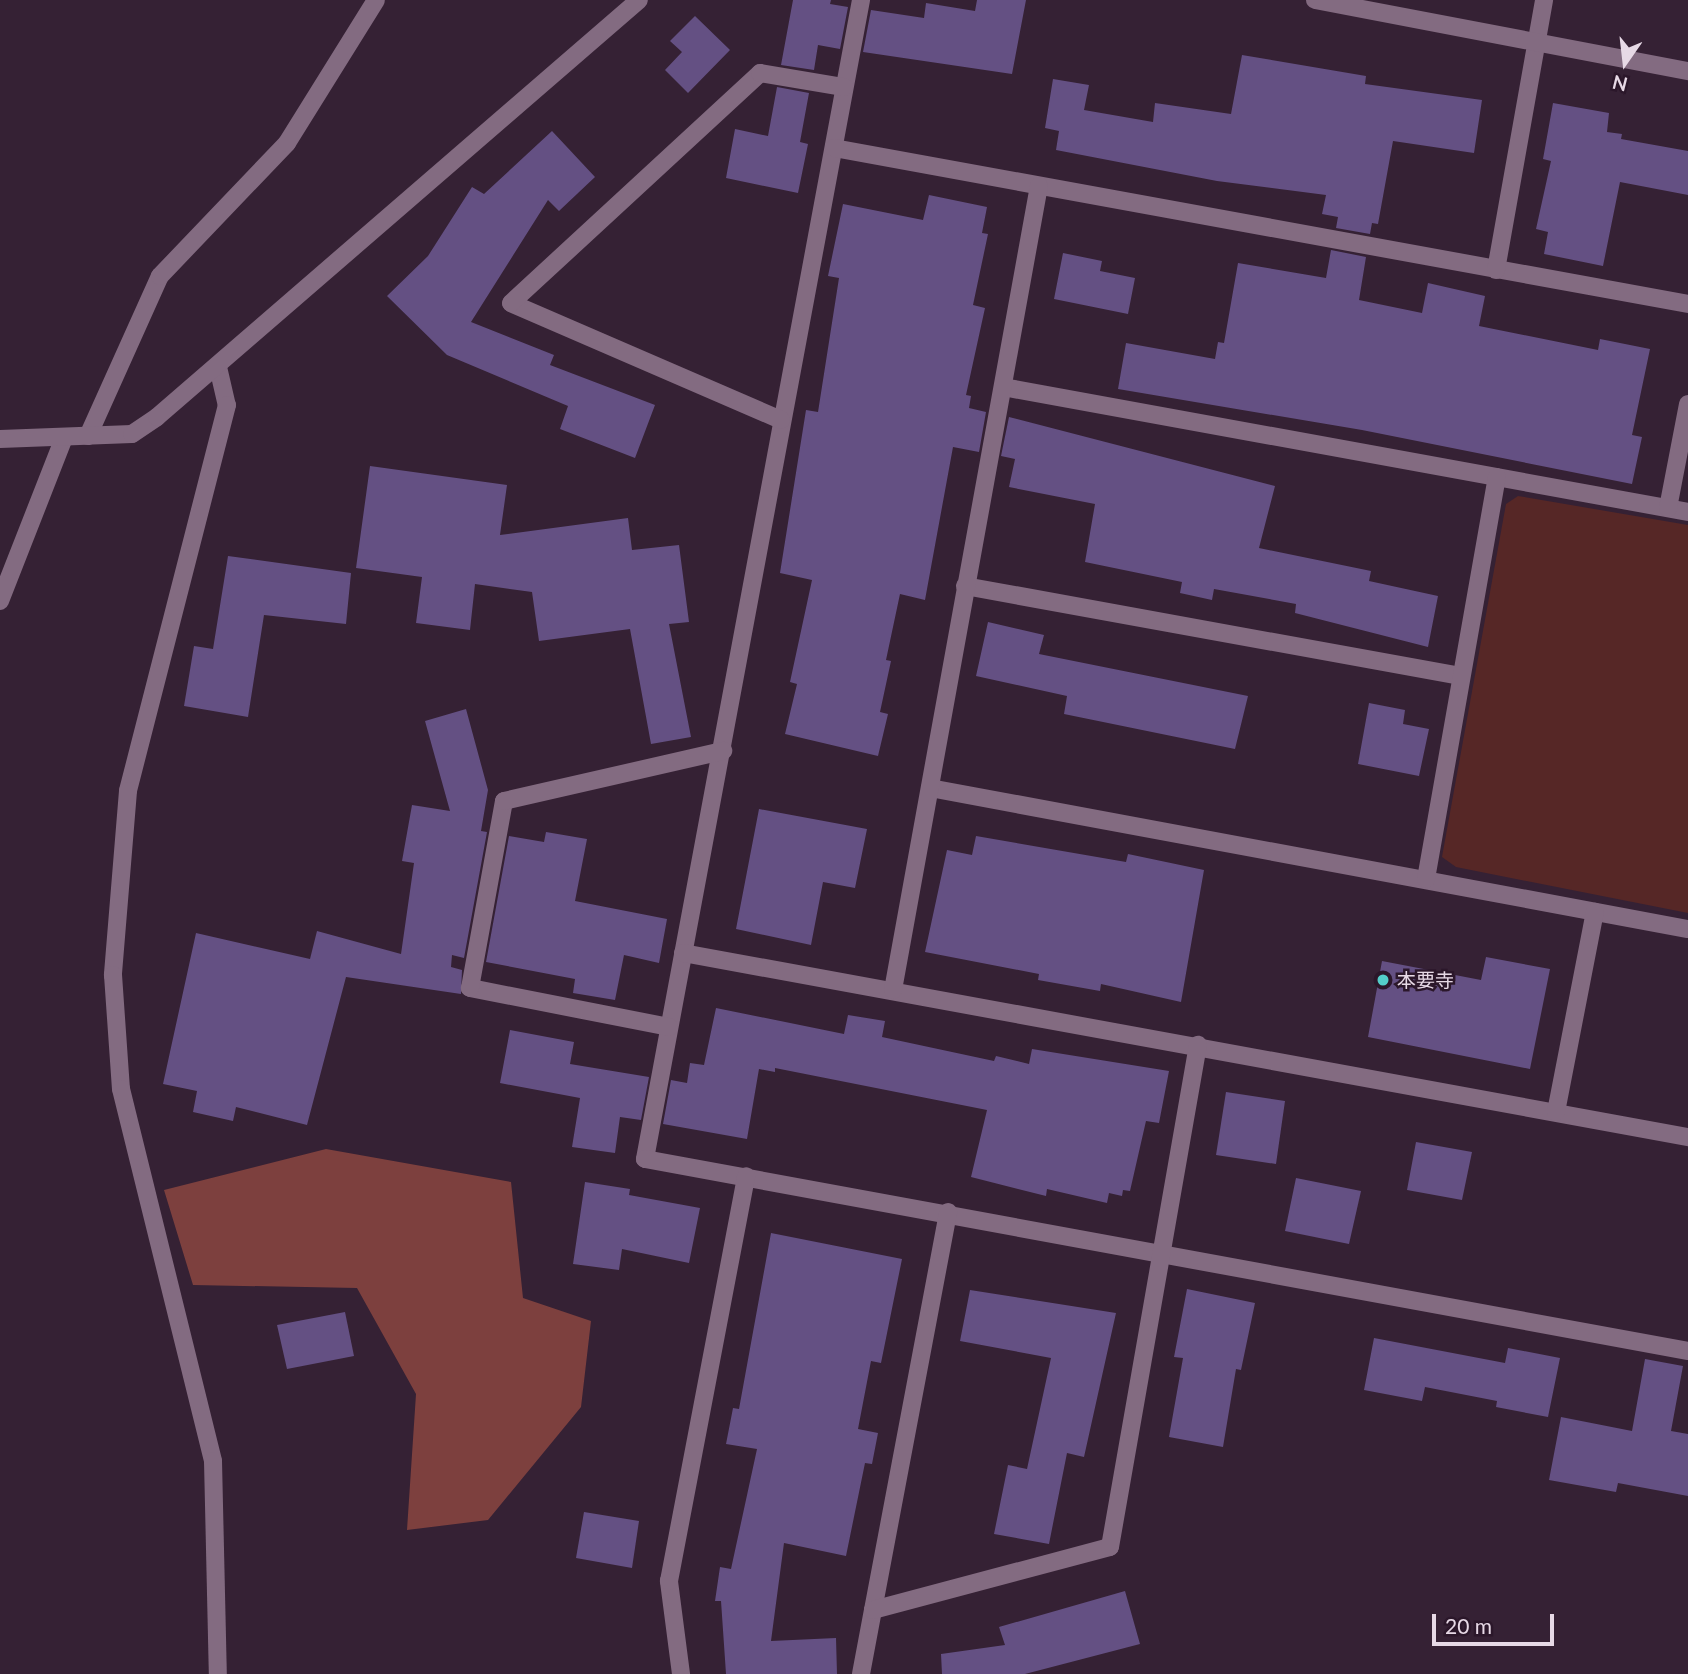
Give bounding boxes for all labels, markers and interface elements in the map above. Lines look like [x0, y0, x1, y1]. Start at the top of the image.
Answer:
north arrow [1590, 28, 1660, 98]
text: N [1610, 71, 1630, 97]
place label: 本要寺 [1397, 969, 1454, 991]
marker: 本要寺 [1375, 972, 1391, 988]
scale bar [1436, 1600, 1558, 1644]
text: 20 m [1445, 1613, 1492, 1638]

